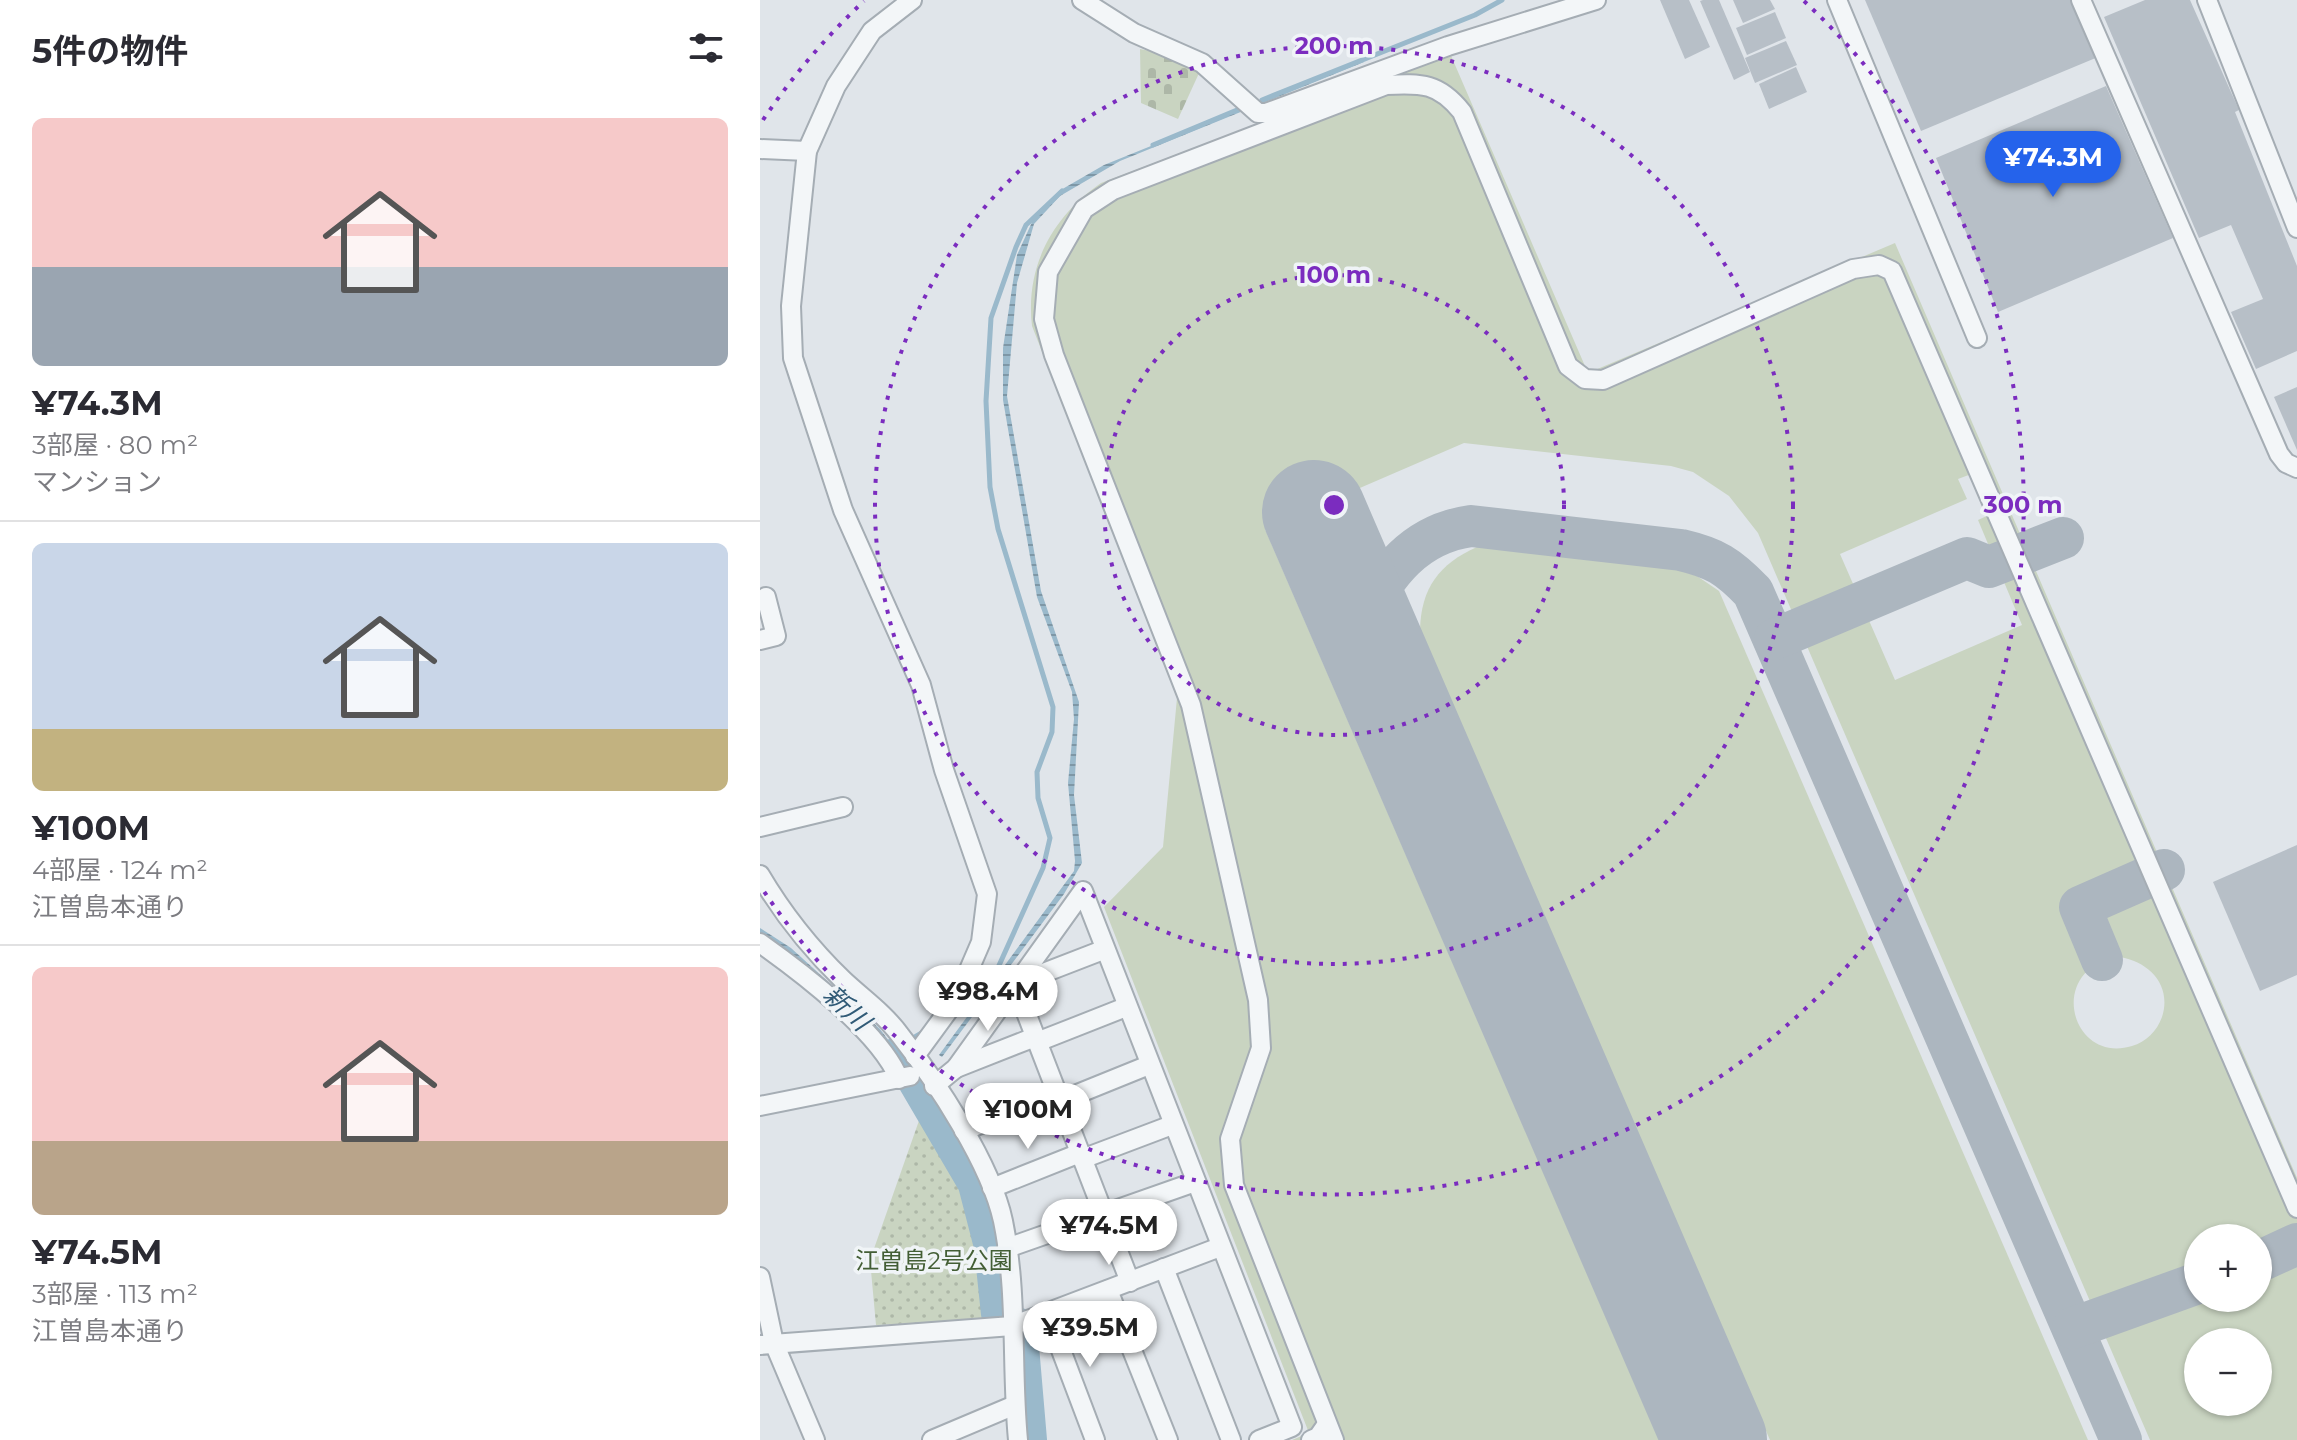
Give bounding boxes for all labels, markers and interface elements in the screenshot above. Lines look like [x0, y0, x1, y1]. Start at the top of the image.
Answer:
icon: filters [684, 26, 728, 70]
text: 5件の物件 [32, 30, 188, 72]
text: 200 m [1295, 31, 1373, 60]
pin: ¥74.3M [1988, 131, 2118, 199]
text: ¥74.3M [2003, 141, 2103, 173]
icon: home [308, 170, 452, 314]
text: 100 m [1297, 260, 1371, 289]
text: ¥74.3M [32, 382, 163, 424]
text: 3部屋 · 80 m² [32, 429, 198, 461]
text: マンション [32, 466, 162, 498]
text: 300 m [1983, 490, 2062, 519]
centre of rings [1320, 491, 1348, 519]
icon: home [308, 595, 452, 739]
text: ¥100M [32, 807, 150, 849]
text: 4部屋 · 124 m² [32, 854, 208, 886]
text: 江曽島本通り [32, 891, 188, 923]
pin: ¥98.4M [923, 965, 1053, 1033]
text: ¥98.4M [937, 975, 1039, 1007]
water label: 新川 [817, 979, 879, 1039]
icon: home [308, 1019, 452, 1163]
pin: ¥100M [972, 1083, 1084, 1151]
text: ¥100M [983, 1093, 1073, 1125]
pin: ¥74.5M [1044, 1199, 1174, 1267]
text: ¥74.5M [1059, 1209, 1159, 1241]
map controls [2184, 1224, 2272, 1416]
button: + [2184, 1224, 2272, 1312]
text: ¥74.5M [32, 1231, 162, 1273]
park label: 江曽島2号公園 [855, 1246, 1013, 1275]
text: 3部屋 · 113 m² [32, 1278, 198, 1310]
pin: ¥39.5M [1025, 1301, 1155, 1369]
text: ¥39.5M [1041, 1311, 1139, 1343]
text: 江曽島本通り [32, 1315, 188, 1347]
button: − [2184, 1328, 2272, 1416]

